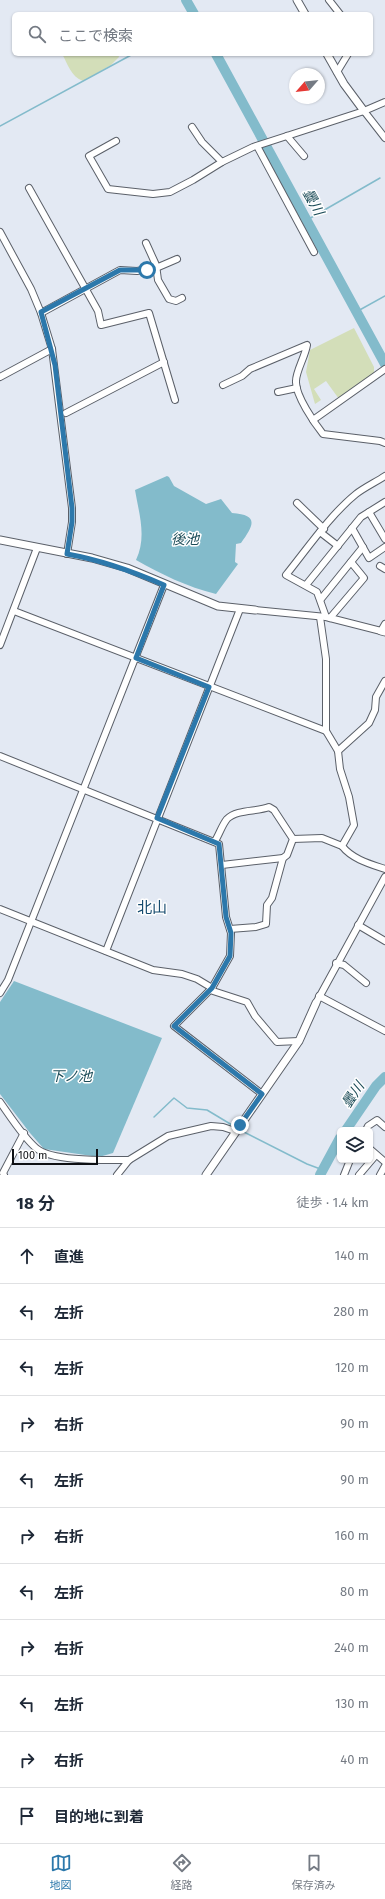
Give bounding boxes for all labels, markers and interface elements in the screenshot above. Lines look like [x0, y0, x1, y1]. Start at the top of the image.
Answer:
search box [12, 12, 373, 56]
icon: search [26, 23, 48, 45]
text: ここで検索 [58, 27, 133, 45]
north arrow [289, 68, 325, 104]
water label: 曇川 [299, 186, 328, 220]
route start [138, 261, 156, 279]
water label: 後池 [171, 531, 201, 548]
district label: 北山 [137, 899, 167, 917]
water label: 下ノ池 [50, 1068, 94, 1085]
water label: 曇川 [338, 1077, 369, 1111]
route end [231, 1116, 249, 1134]
map controls [337, 1127, 373, 1163]
button: layers [337, 1127, 373, 1163]
scale bar [12, 1147, 98, 1166]
text: 100 m [18, 1149, 47, 1162]
text: 18 分 [16, 1193, 55, 1214]
text: 徒歩 · 1.4 km [297, 1195, 369, 1210]
icon: ahead [16, 1245, 38, 1267]
text: 直進 [54, 1248, 84, 1266]
text: 140 m [335, 1248, 369, 1263]
icon: left [16, 1301, 38, 1323]
text: 左折 [54, 1304, 84, 1322]
text: 280 m [334, 1304, 369, 1319]
icon: left [16, 1357, 38, 1379]
text: 左折 [54, 1360, 84, 1378]
text: 120 m [335, 1360, 369, 1375]
icon: right [16, 1413, 38, 1435]
text: 右折 [54, 1416, 84, 1434]
text: 90 m [340, 1416, 369, 1431]
icon: left [16, 1469, 38, 1491]
text: 左折 [54, 1472, 84, 1490]
text: 90 m [340, 1472, 369, 1487]
icon: right [16, 1525, 38, 1547]
text: 右折 [54, 1528, 84, 1546]
text: 160 m [335, 1528, 369, 1543]
icon: left [16, 1581, 38, 1603]
text: 左折 [54, 1584, 84, 1602]
text: 80 m [340, 1584, 369, 1599]
icon: right [16, 1637, 38, 1659]
text: 右折 [54, 1640, 84, 1658]
text: 240 m [334, 1640, 369, 1655]
icon: left [16, 1693, 38, 1715]
text: 左折 [54, 1696, 84, 1714]
text: 130 m [335, 1696, 369, 1711]
icon: right [16, 1749, 38, 1771]
text: 右折 [54, 1752, 84, 1770]
text: 40 m [340, 1752, 369, 1767]
icon: arrive [16, 1805, 38, 1827]
text: 目的地に到着 [54, 1808, 144, 1826]
tab: 地図 [50, 1852, 72, 1892]
tab: 経路 [171, 1852, 193, 1892]
tab: 保存済み [292, 1852, 336, 1892]

